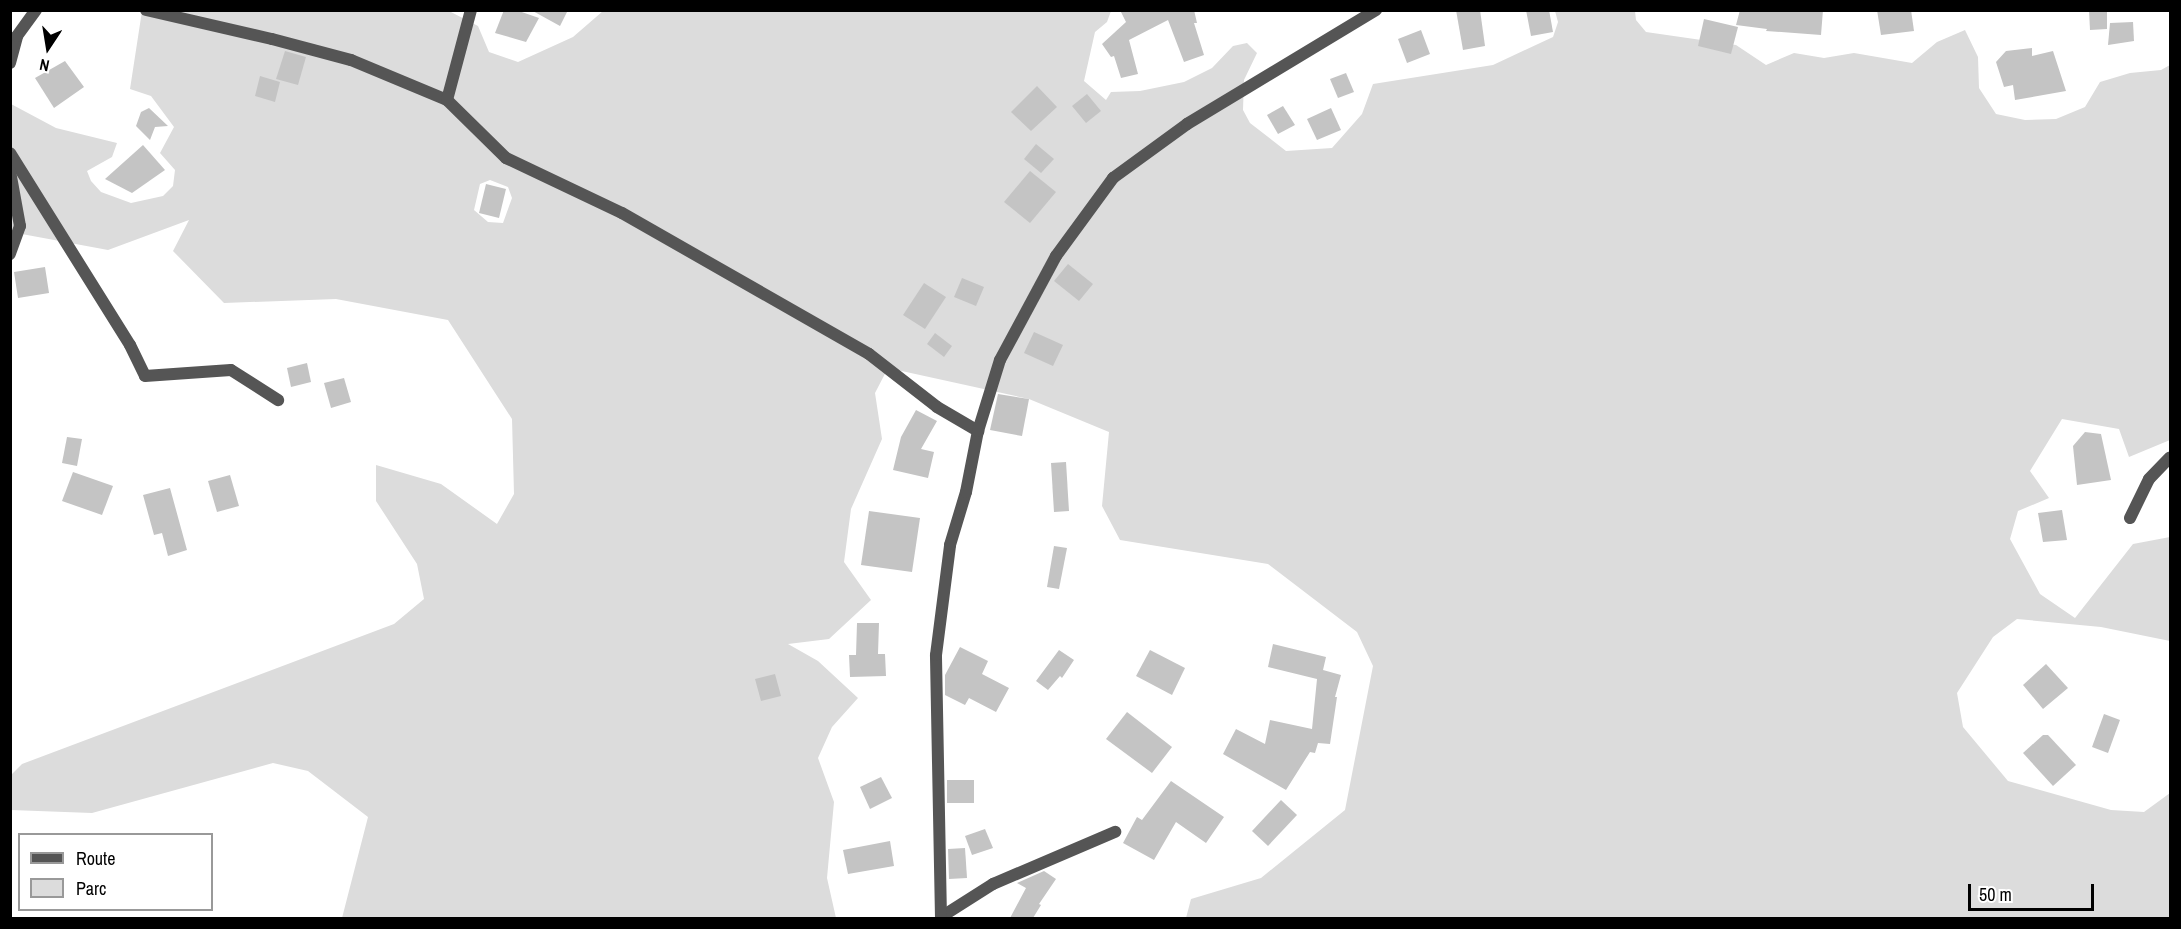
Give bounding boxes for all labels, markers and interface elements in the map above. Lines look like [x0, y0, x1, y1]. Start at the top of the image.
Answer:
north arrow [18, 18, 78, 78]
text: N [37, 54, 51, 77]
legend [18, 833, 213, 911]
text: Route [76, 846, 115, 871]
scale bar [1971, 872, 2097, 910]
text: Parc [76, 876, 106, 901]
text: 50 m [1979, 882, 2012, 907]

